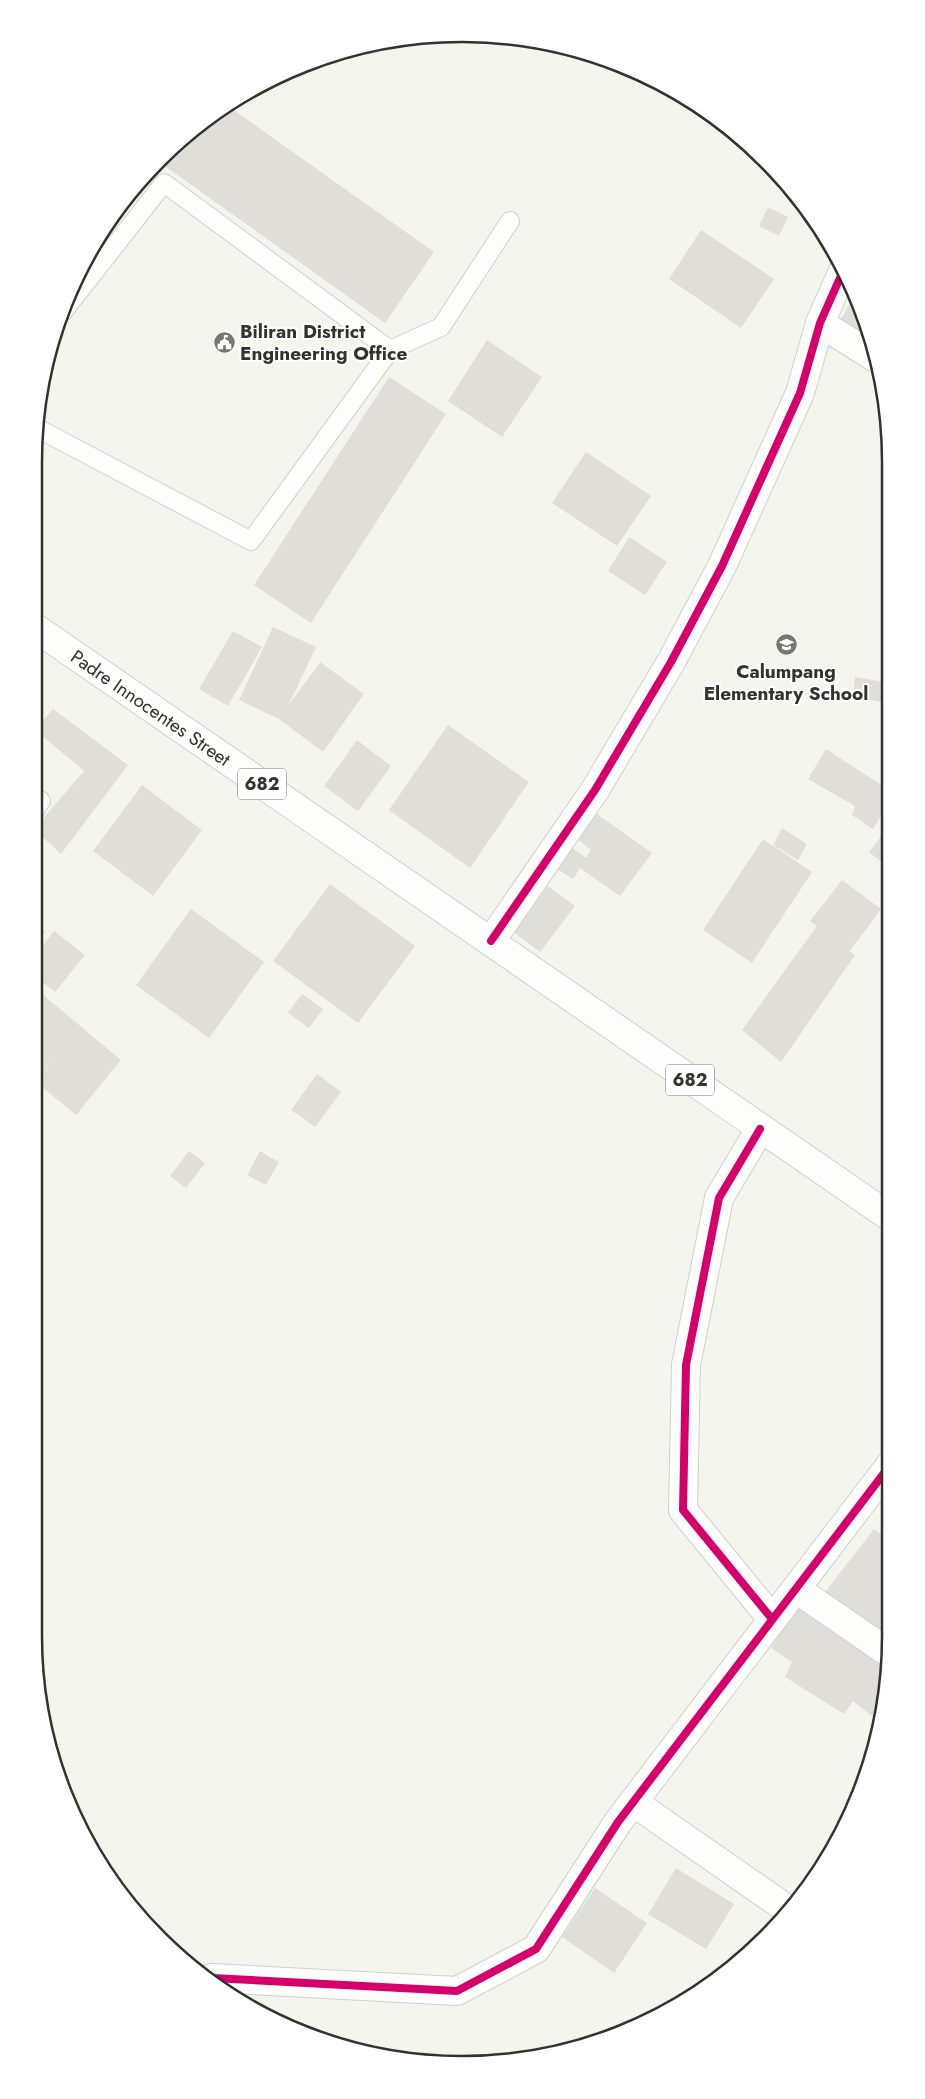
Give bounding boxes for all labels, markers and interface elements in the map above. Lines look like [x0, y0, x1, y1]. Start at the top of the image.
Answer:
place label: Biliran District Engineering Office [240, 318, 407, 367]
public building icon: Biliran District Engineering Office [212, 330, 236, 354]
school or university icon: Calumpang Elementary School [774, 633, 798, 657]
street label: Padre Innocentes Street [66, 643, 237, 772]
place label: Calumpang Elementary School [704, 658, 868, 707]
road number: 682 [238, 769, 286, 800]
road number: 682 [666, 1064, 714, 1096]

